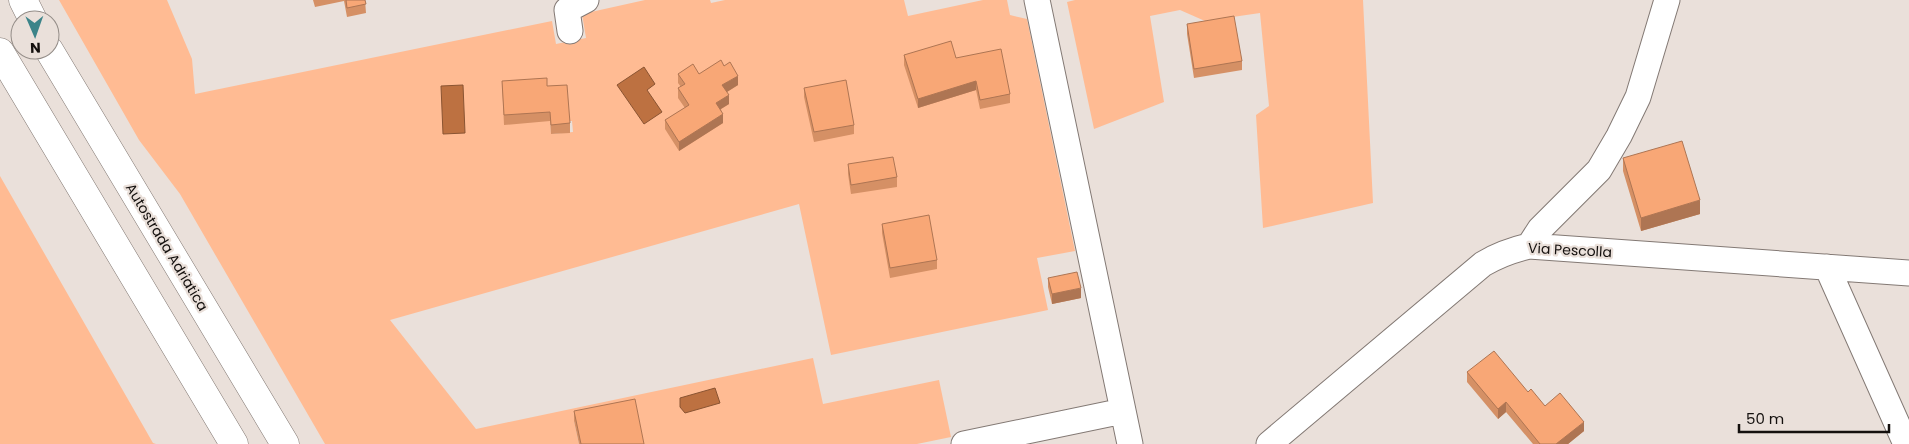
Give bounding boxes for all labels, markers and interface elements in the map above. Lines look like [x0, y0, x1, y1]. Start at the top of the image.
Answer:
north arrow [10, 10, 60, 60]
text: N [30, 38, 41, 58]
street label: Autostrada Adriatica [121, 179, 213, 315]
street label: Via Pescolla [1528, 238, 1612, 262]
scale bar [1739, 402, 1889, 434]
text: 50 m [1746, 408, 1784, 429]

